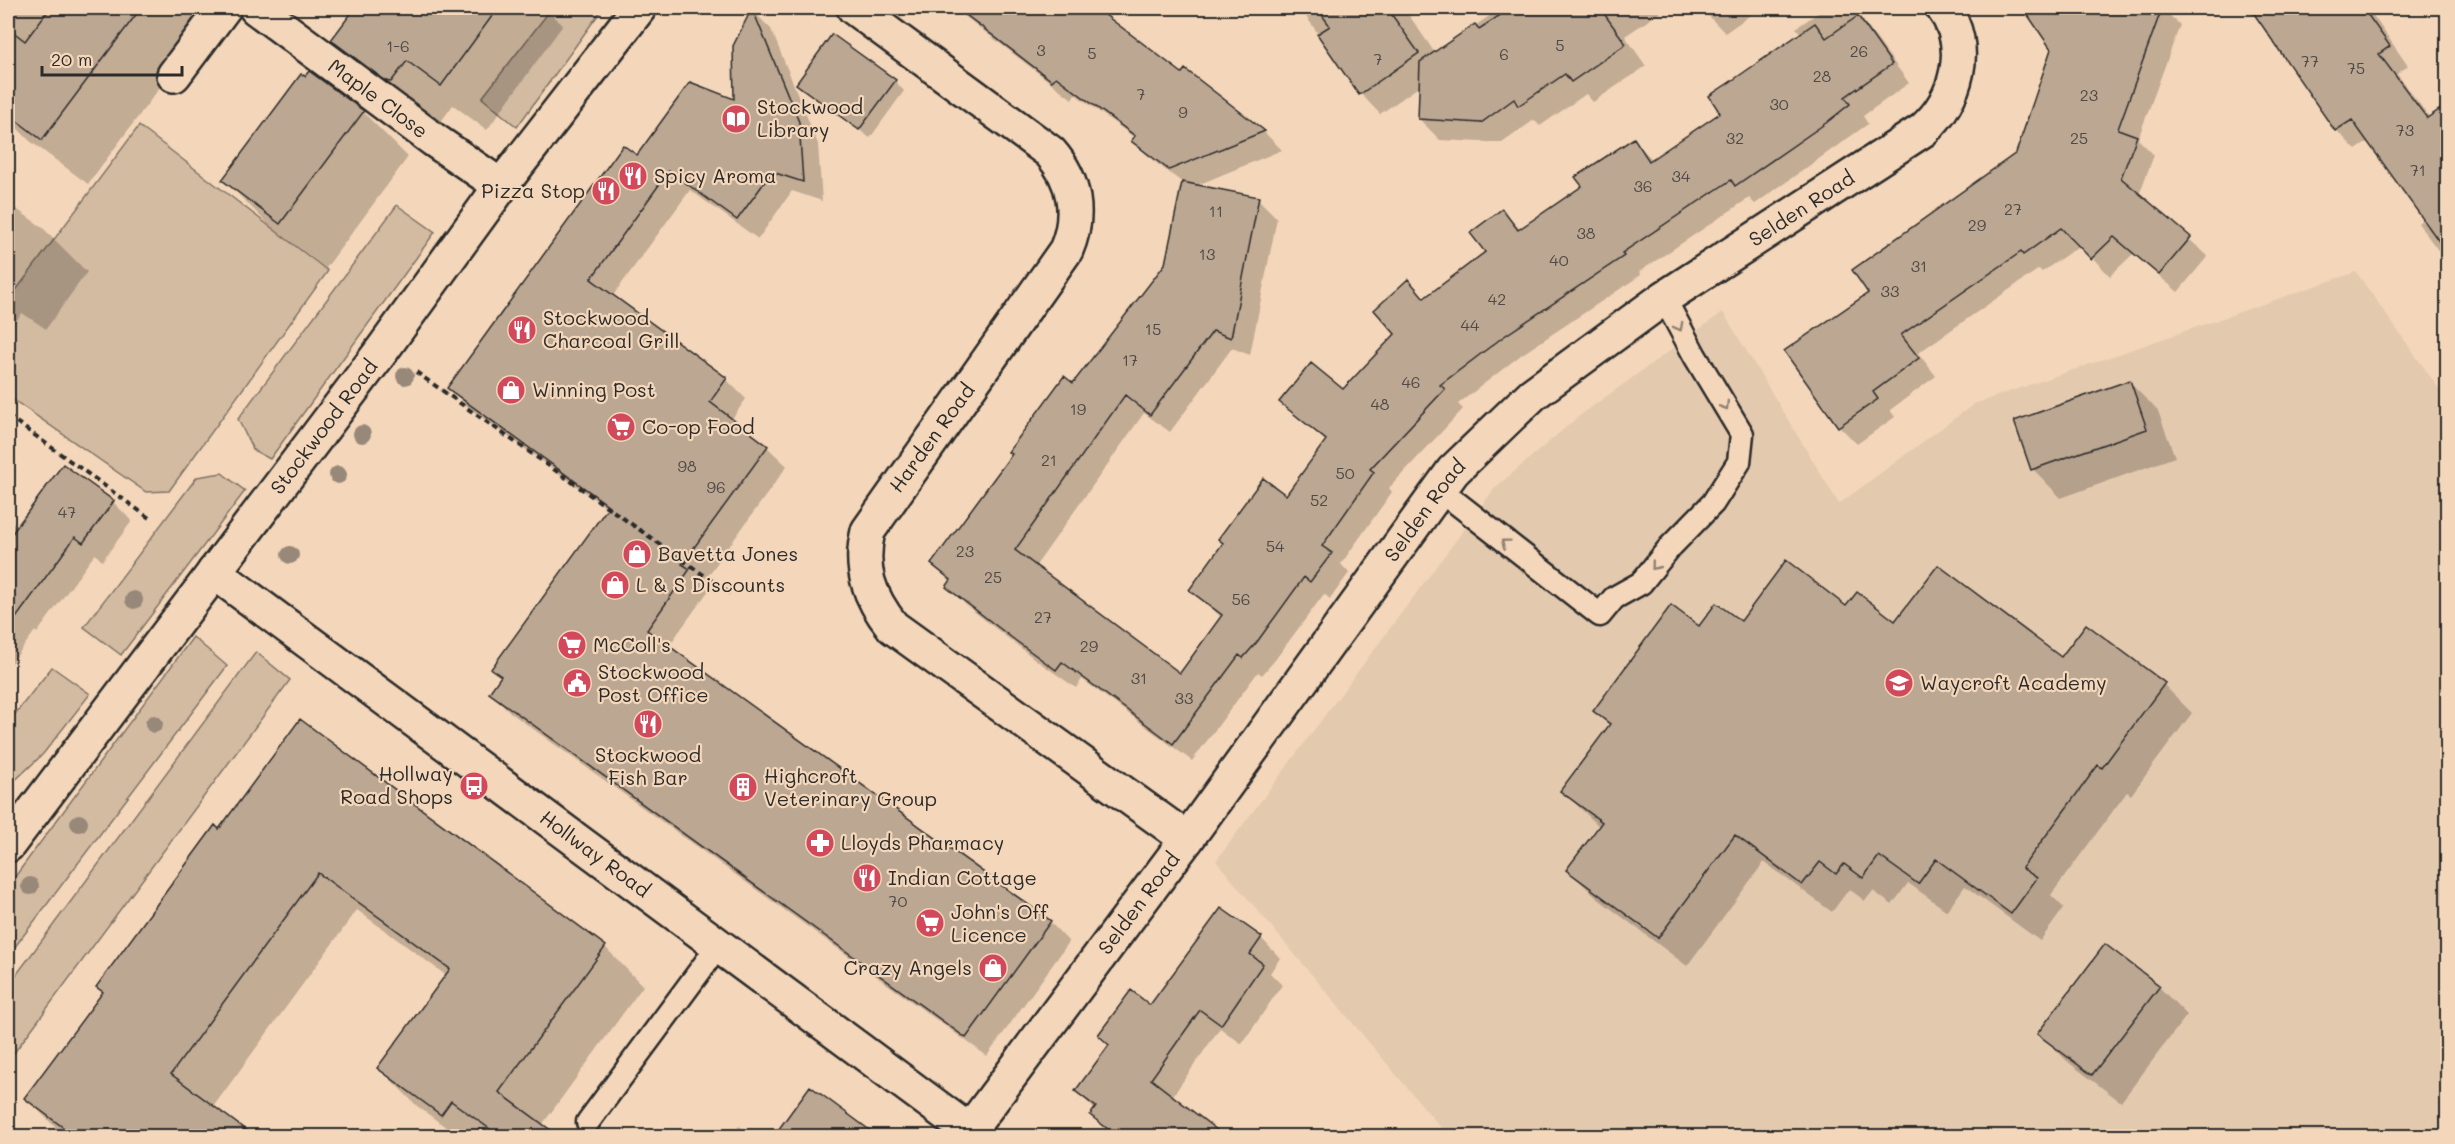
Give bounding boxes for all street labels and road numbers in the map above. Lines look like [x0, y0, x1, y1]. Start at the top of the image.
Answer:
street label: Maple Close [324, 52, 434, 143]
street label: Selden Road [1743, 164, 1859, 252]
street label: Stockwood Road [264, 354, 383, 499]
street label: Harden Road [883, 378, 980, 497]
street label: Selden Road [1378, 453, 1470, 566]
street label: Hollway Road [535, 804, 656, 903]
street label: Selden Road [1091, 847, 1185, 959]

